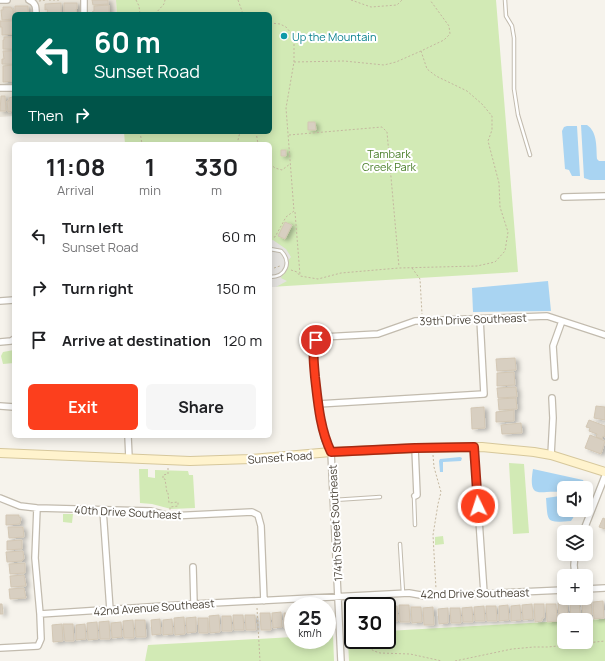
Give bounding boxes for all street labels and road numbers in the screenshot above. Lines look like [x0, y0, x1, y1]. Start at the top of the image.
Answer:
street label: 39th Drive Southeast [419, 310, 527, 328]
street label: Sunset Road [247, 447, 313, 467]
street label: 174th Street Southeast [324, 464, 346, 582]
street label: 40th Drive Southeast [74, 502, 182, 522]
street label: 42nd Drive Southeast [420, 585, 530, 601]
street label: 42nd Avenue Southeast [93, 595, 215, 619]

